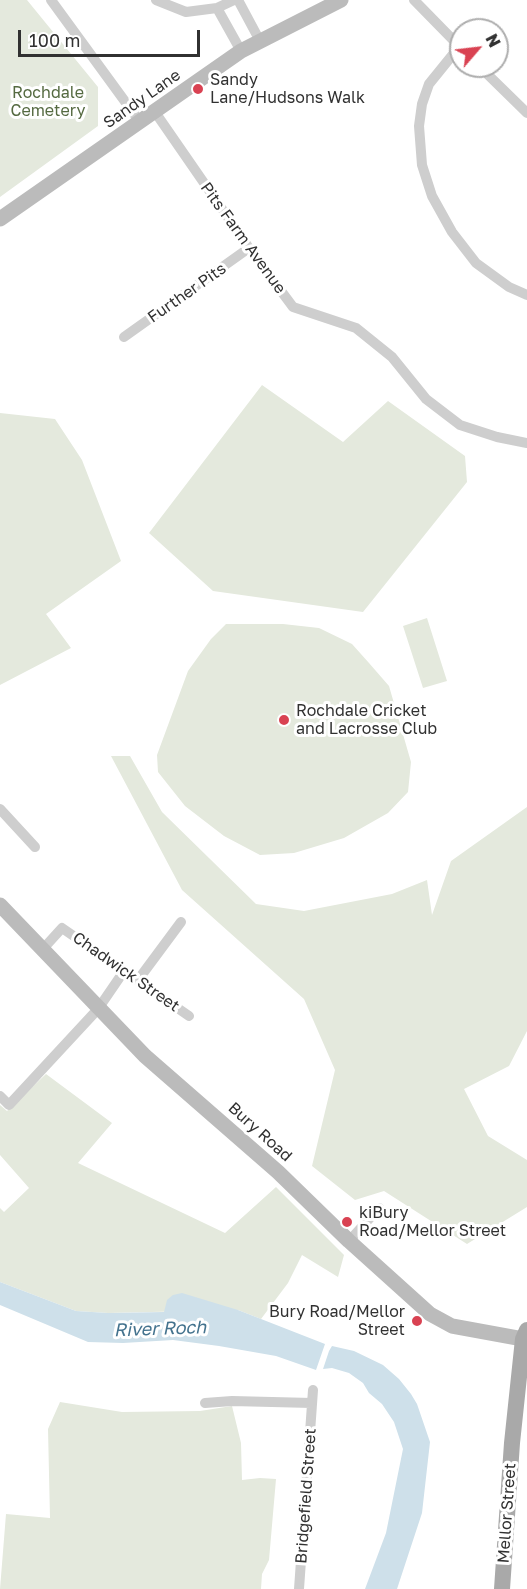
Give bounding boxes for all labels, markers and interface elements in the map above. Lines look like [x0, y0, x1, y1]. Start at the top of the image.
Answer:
scale bar [21, 18, 202, 56]
north arrow [449, 18, 509, 78]
text: 100 m [29, 29, 80, 51]
text: N [481, 30, 505, 51]
street label: Sandy Lane [100, 66, 184, 132]
place label: Sandy Lane/Hudsons Walk [210, 70, 365, 108]
marker: Sandy Lane/Hudsons Walk [191, 82, 205, 96]
park label: Rochdale Cemetery [11, 83, 85, 121]
street label: Pits Farm Avenue [196, 179, 290, 297]
street label: Further Pits [144, 259, 230, 327]
place label: Rochdale Cricket and Lacrosse Club [296, 701, 437, 739]
marker: Rochdale Cricket and Lacrosse Club [277, 713, 291, 727]
street label: Chadwick Street [69, 928, 183, 1016]
street label: Bury Road [224, 1098, 296, 1166]
place label: kiBury Road/Mellor Street [359, 1203, 506, 1241]
marker: kiBury Road/Mellor Street [340, 1215, 354, 1229]
place label: Bury Road/Mellor Street [269, 1302, 405, 1340]
marker: Bury Road/Mellor Street [410, 1314, 424, 1328]
water label: River Roch [113, 1317, 207, 1341]
street label: Bridgefield Street [292, 1428, 320, 1564]
street label: Mellor Street [494, 1462, 520, 1564]

